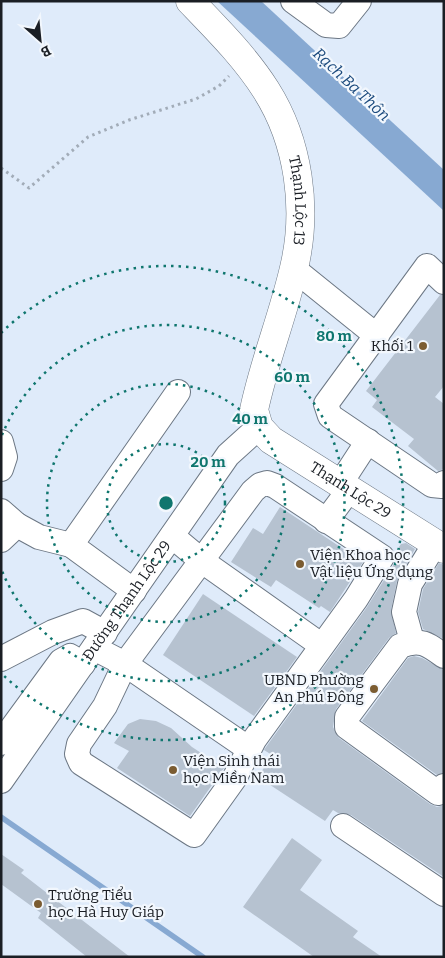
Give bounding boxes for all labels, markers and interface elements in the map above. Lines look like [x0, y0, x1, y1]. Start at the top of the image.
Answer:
north arrow [15, 15, 65, 65]
text: B [38, 42, 54, 61]
water label: Rạch Ba Thôn [309, 44, 394, 125]
street label: Thạnh Lộc 13 [285, 154, 309, 246]
text: 80 m [316, 327, 352, 345]
place label: Khối 1 [371, 337, 413, 355]
marker: Khối 1 [417, 340, 429, 352]
text: 60 m [274, 368, 310, 386]
text: 40 m [232, 410, 269, 428]
text: 20 m [191, 453, 226, 471]
street label: Thạnh Lộc 29 [307, 458, 394, 522]
centre of rings [157, 494, 175, 512]
street label: Đường Thạnh Lộc 29 [79, 537, 175, 664]
place label: Viện Khoa học Vật liệu Ứng dụng [310, 546, 433, 581]
marker: Viện Khoa học Vật liệu Ứng dụng [294, 558, 306, 570]
place label: UBND Phường An Phú Đông [264, 671, 364, 706]
marker: UBND Phường An Phú Đông [368, 683, 380, 695]
place label: Viện Sinh thái học Miền Nam [183, 752, 285, 787]
marker: Viện Sinh thái học Miền Nam [167, 764, 179, 776]
place label: Trường Tiểu học Hà Huy Giáp [48, 886, 164, 921]
marker: Trường Tiểu học Hà Huy Giáp [32, 898, 44, 910]

